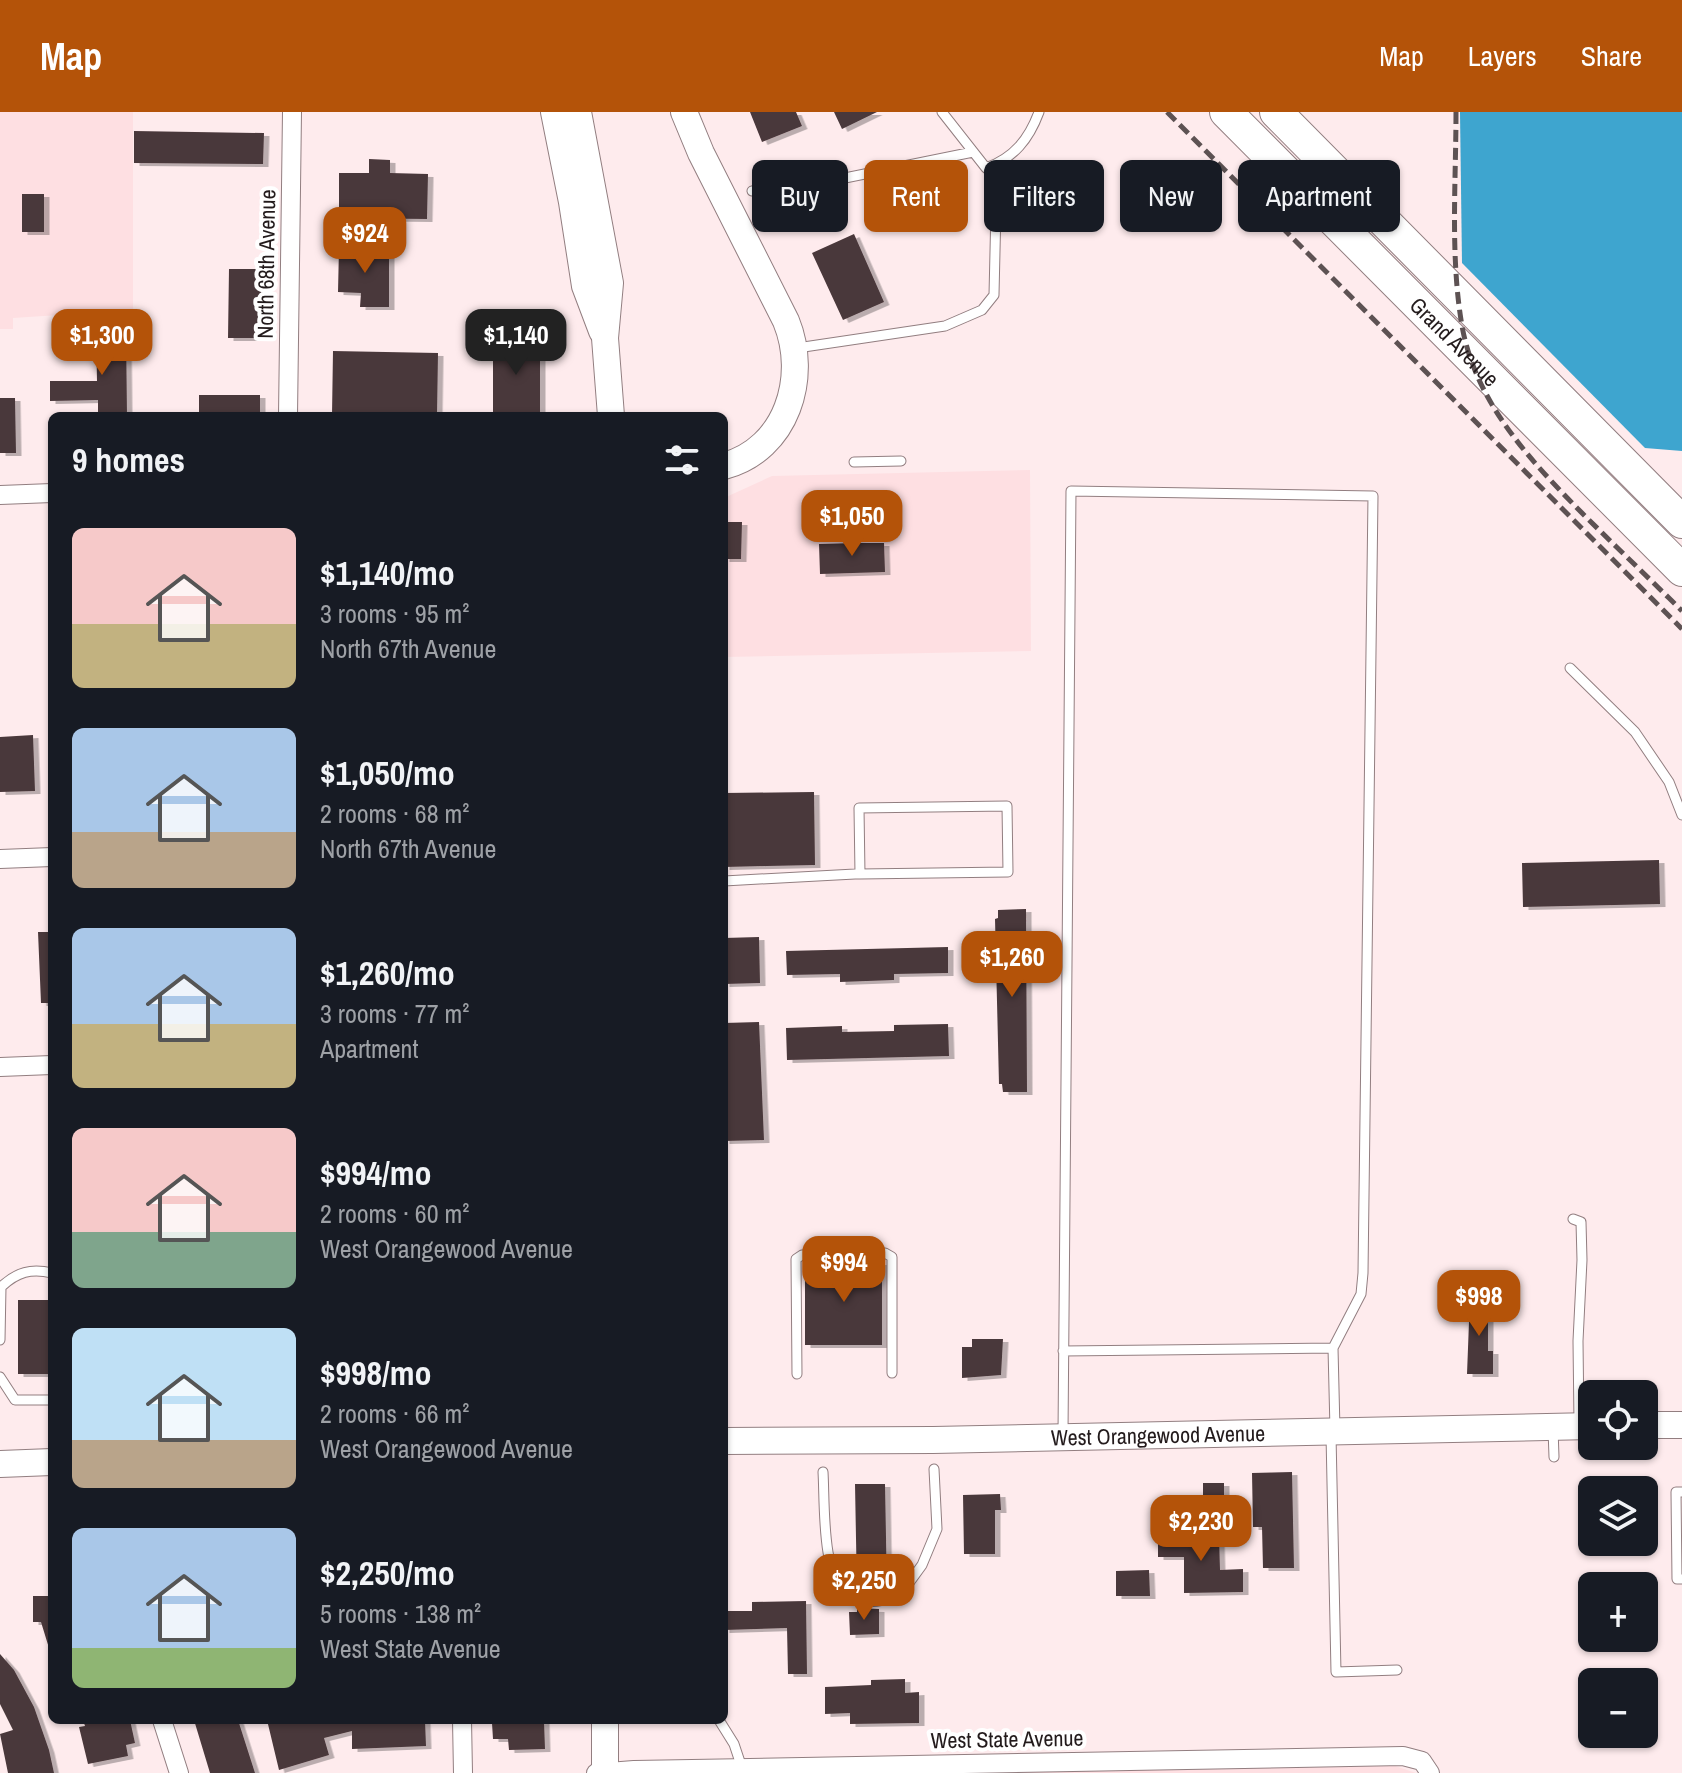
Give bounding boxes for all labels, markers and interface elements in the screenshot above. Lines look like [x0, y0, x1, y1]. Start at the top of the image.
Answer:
text: Map [40, 31, 102, 82]
text: Map [1379, 37, 1424, 75]
text: Layers [1468, 37, 1537, 75]
text: Share [1581, 37, 1642, 75]
chip: Buy [752, 160, 848, 232]
chip: Rent [864, 160, 968, 232]
chip: Filters [984, 160, 1104, 232]
chip: New [1120, 160, 1222, 232]
chip: Apartment [1238, 160, 1400, 232]
street label: North 68th Avenue [250, 189, 282, 339]
pin: $924 [318, 207, 412, 275]
text: $924 [341, 215, 389, 250]
street label: Grand Avenue [1403, 290, 1506, 393]
pin: $1,300 [37, 309, 167, 377]
pin: $1,140 [451, 309, 581, 377]
text: $1,300 [69, 317, 135, 352]
text: $1,140 [483, 317, 549, 352]
text: 9 homes [72, 437, 185, 483]
icon: filters [660, 438, 704, 482]
pin: $1,050 [787, 490, 917, 558]
text: $1,050 [819, 498, 885, 533]
text: $1,140/mo [320, 550, 455, 596]
icon: home [136, 560, 232, 656]
text: 3 rooms · 95 m² [320, 596, 469, 631]
text: North 67th Avenue [320, 631, 496, 666]
text: $1,050/mo [320, 750, 455, 796]
icon: home [136, 760, 232, 856]
text: 2 rooms · 68 m² [320, 796, 469, 831]
text: North 67th Avenue [320, 831, 496, 866]
pin: $1,260 [947, 931, 1077, 999]
text: $1,260 [979, 939, 1045, 974]
text: $1,260/mo [320, 950, 455, 996]
icon: home [136, 960, 232, 1056]
text: 3 rooms · 77 m² [320, 996, 469, 1031]
text: Apartment [320, 1031, 418, 1066]
text: $994/mo [320, 1150, 432, 1196]
icon: home [136, 1160, 232, 1256]
text: 2 rooms · 60 m² [320, 1196, 469, 1231]
text: West Orangewood Avenue [320, 1231, 573, 1266]
pin: $994 [797, 1236, 891, 1304]
text: $994 [820, 1244, 868, 1279]
pin: $998 [1432, 1270, 1526, 1338]
text: $998 [1455, 1278, 1503, 1313]
text: $998/mo [320, 1350, 432, 1396]
icon: home [136, 1360, 232, 1456]
map controls [1578, 1380, 1658, 1748]
button: locate [1578, 1380, 1658, 1460]
text: 2 rooms · 66 m² [320, 1396, 469, 1431]
street label: West Orangewood Avenue [1051, 1418, 1265, 1452]
text: West Orangewood Avenue [320, 1431, 573, 1466]
button: layers [1578, 1476, 1658, 1556]
pin: $2,230 [1136, 1495, 1266, 1563]
text: $2,230 [1168, 1503, 1234, 1538]
text: $2,250/mo [320, 1550, 455, 1596]
pin: $2,250 [799, 1554, 929, 1622]
icon: home [136, 1560, 232, 1656]
text: $2,250 [831, 1562, 897, 1597]
button: + [1578, 1572, 1658, 1652]
text: 5 rooms · 138 m² [320, 1596, 481, 1631]
text: West State Avenue [320, 1631, 501, 1666]
button: − [1578, 1668, 1658, 1748]
street label: West State Avenue [930, 1723, 1084, 1755]

